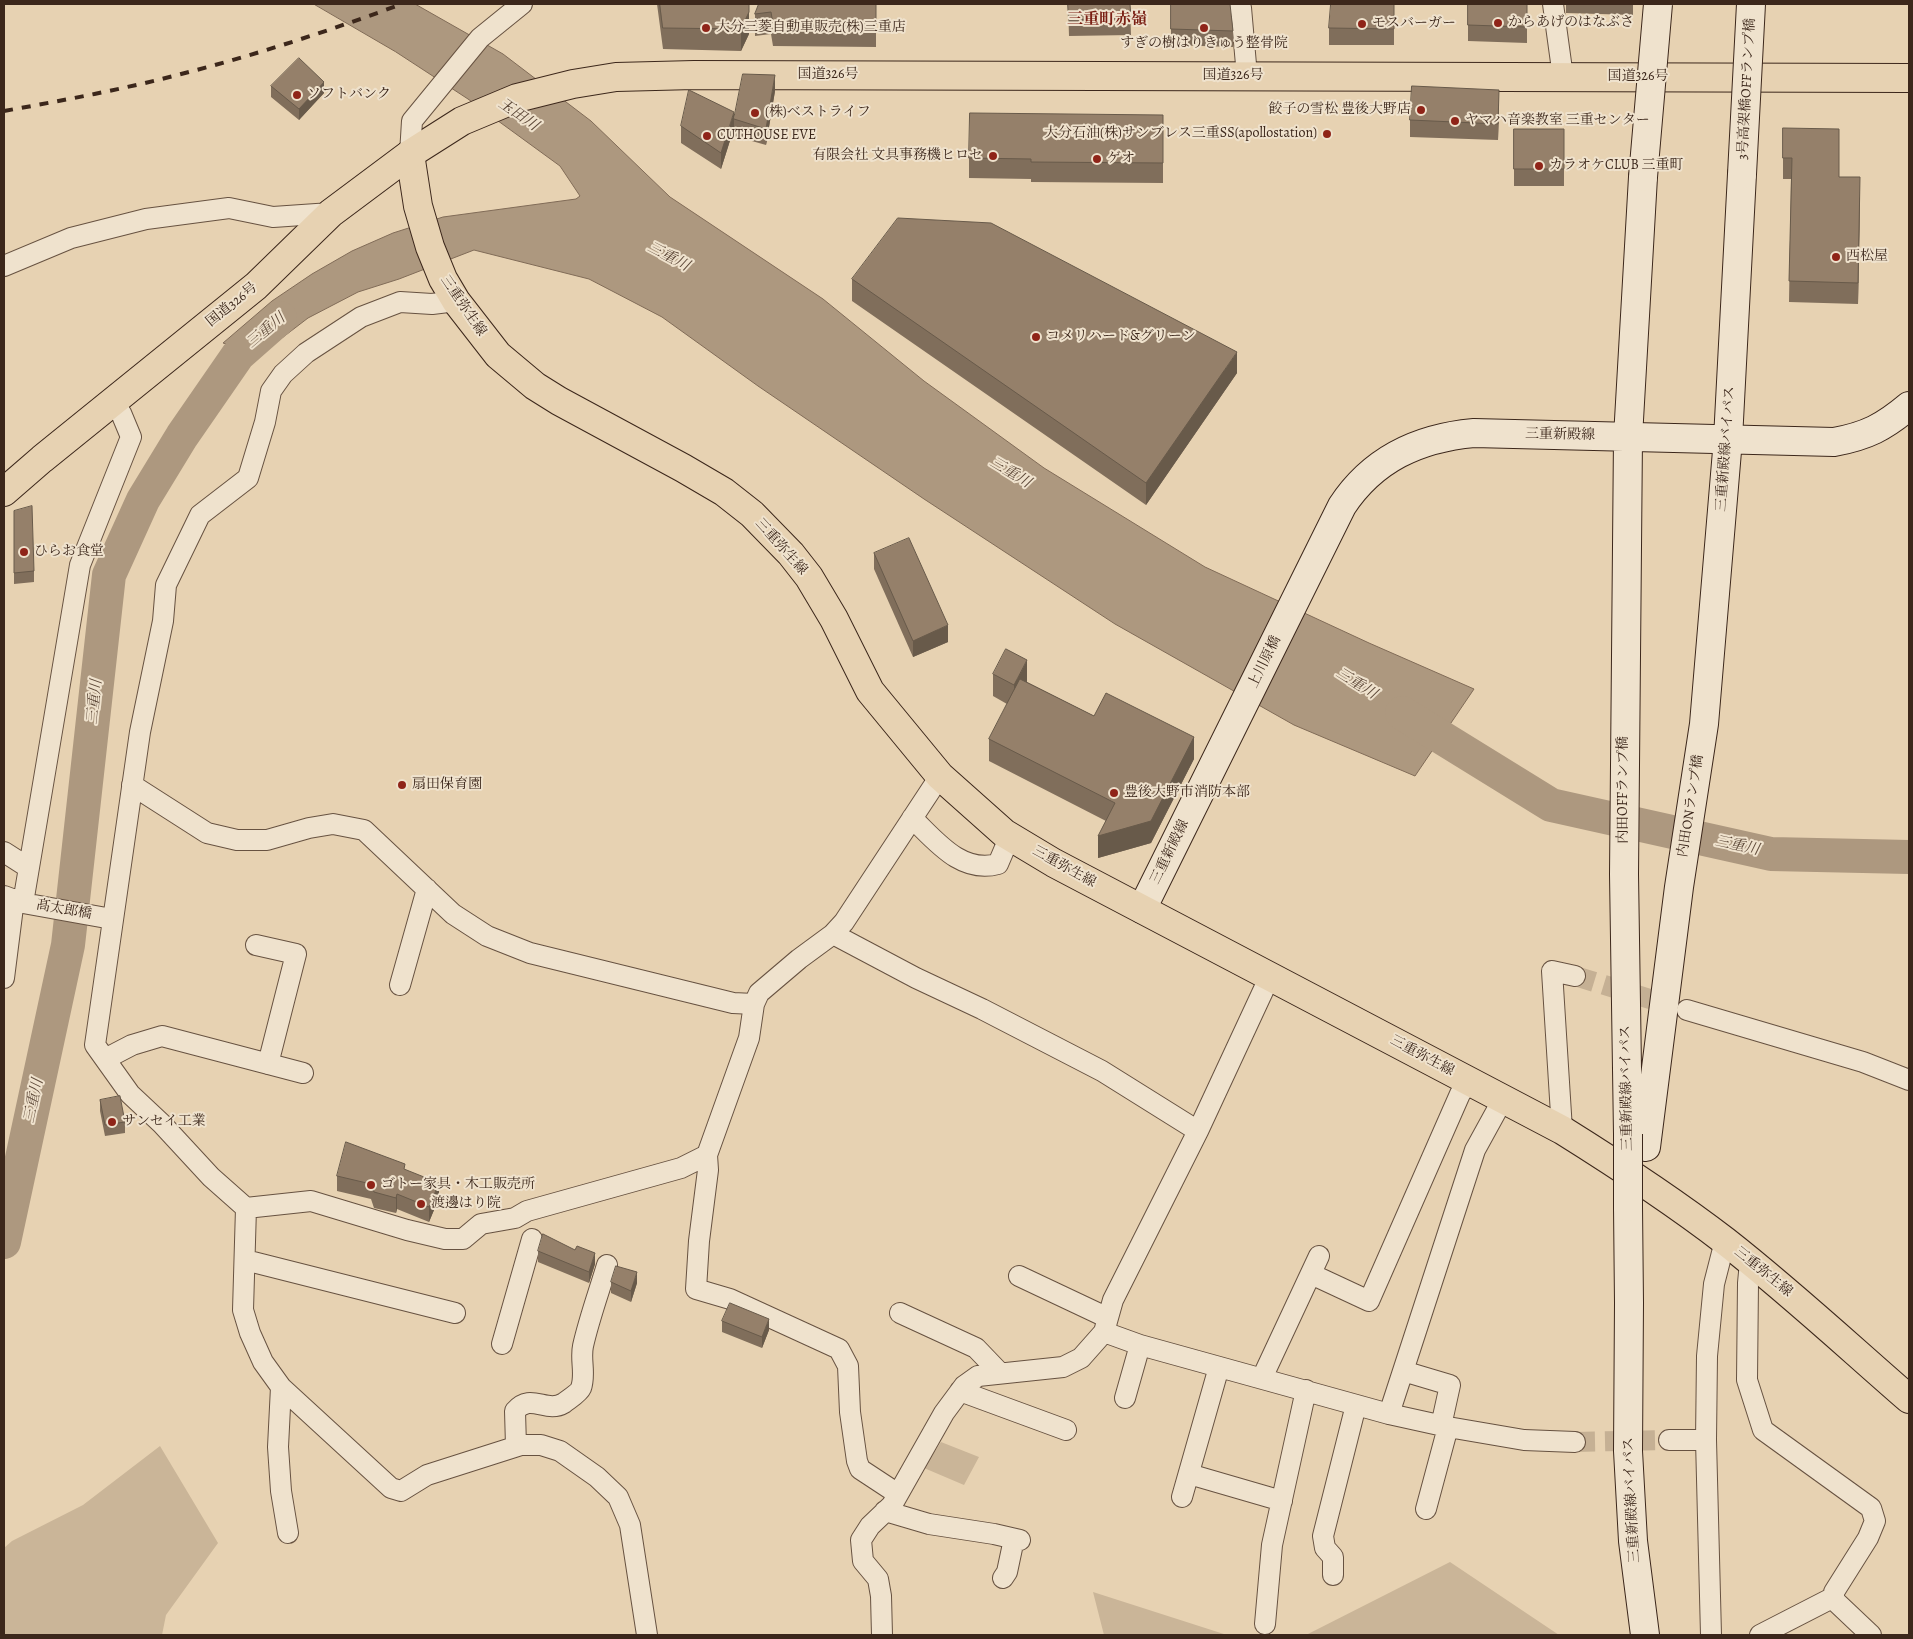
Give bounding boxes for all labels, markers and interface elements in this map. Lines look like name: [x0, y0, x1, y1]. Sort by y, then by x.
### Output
district label: 三重町赤嶺: [1067, 10, 1147, 30]
place label: からあげのはなぶさ: [1508, 15, 1634, 31]
place label: モスバーガー: [1372, 16, 1456, 32]
marker: からあげのはなぶさ: [1492, 17, 1504, 29]
marker: モスバーガー: [1356, 18, 1368, 30]
street label: 3号高架橋OFFランプ橋: [1735, 18, 1759, 160]
place label: 大分三菱自動車販売(株)三重店: [716, 20, 906, 36]
marker: 大分三菱自動車販売(株)三重店: [700, 22, 712, 34]
marker: すぎの樹はりきゅう整骨院: [1198, 22, 1210, 34]
place label: すぎの樹はりきゅう整骨院: [1120, 36, 1288, 52]
street label: 国道326号: [798, 67, 858, 83]
street label: 国道326号: [1203, 68, 1263, 84]
street label: 国道326号: [1608, 69, 1668, 85]
place label: ソフトバンク: [307, 87, 391, 103]
marker: ソフトバンク: [291, 89, 303, 101]
water label: 玉田川: [494, 95, 542, 135]
place label: 餃子の雪松 豊後大野店: [1268, 102, 1411, 118]
marker: 餃子の雪松 豊後大野店: [1415, 104, 1427, 116]
place label: (株)ベストライフ: [765, 105, 871, 121]
marker: (株)ベストライフ: [749, 107, 761, 119]
place label: ヤマハ音楽教室 三重センター: [1465, 113, 1650, 129]
marker: ヤマハ音楽教室 三重センター: [1449, 115, 1461, 127]
place label: 大分石油(株)サンブレス三重SS(apollostation): [1044, 126, 1317, 142]
place label: CUTHOUSE EVE: [717, 128, 816, 144]
marker: 大分石油(株)サンブレス三重SS(apollostation): [1321, 128, 1333, 140]
marker: CUTHOUSE EVE: [701, 130, 713, 142]
place label: 有限会社 文具事務機ヒロセ: [812, 148, 983, 164]
marker: 有限会社 文具事務機ヒロセ: [987, 150, 999, 162]
place label: ゲオ: [1107, 151, 1135, 167]
marker: ゲオ: [1091, 153, 1103, 165]
place label: カラオケCLUB 三重町: [1549, 158, 1684, 174]
marker: カラオケCLUB 三重町: [1533, 160, 1545, 172]
water label: 三重川: [644, 238, 692, 276]
place label: 西松屋: [1846, 249, 1888, 265]
marker: 西松屋: [1830, 251, 1842, 263]
street label: 三重弥生線: [436, 272, 490, 340]
street label: 国道326号: [203, 279, 261, 331]
water label: 三重川: [243, 310, 289, 352]
place label: コメリハード&グリーン: [1046, 329, 1196, 345]
marker: コメリハード&グリーン: [1030, 331, 1042, 343]
street label: 三重新殿線バイパス: [1713, 386, 1739, 512]
street label: 三重新殿線: [1525, 426, 1595, 444]
water label: 三重川: [986, 454, 1034, 492]
street label: 三重弥生線: [751, 515, 811, 579]
place label: ひらお食堂: [34, 544, 104, 560]
marker: ひらお食堂: [18, 546, 30, 558]
street label: 上川原橋: [1245, 633, 1285, 691]
water label: 三重川: [1332, 664, 1380, 704]
water label: 三重川: [84, 679, 106, 725]
street label: 内田OFFランプ橋: [1616, 736, 1632, 844]
street label: 内田ONランプ橋: [1675, 753, 1707, 859]
place label: 扇田保育園: [412, 777, 482, 793]
marker: 扇田保育園: [396, 779, 408, 791]
place label: 豊後大野市消防本部: [1124, 785, 1250, 801]
marker: 豊後大野市消防本部: [1108, 787, 1120, 799]
street label: 三重新殿線: [1147, 817, 1193, 887]
water label: 三重川: [1713, 833, 1761, 859]
street label: 三重弥生線: [1029, 843, 1099, 891]
street label: 髙太郎橋: [35, 897, 93, 923]
street label: 三重新殿線バイパス: [1618, 1025, 1636, 1151]
street label: 三重弥生線: [1387, 1032, 1457, 1080]
water label: 三重川: [21, 1077, 47, 1125]
place label: サンセイ工業: [122, 1114, 206, 1130]
marker: サンセイ工業: [106, 1116, 118, 1128]
place label: ゴトー家具・木工販売所: [381, 1177, 535, 1193]
marker: ゴトー家具・木工販売所: [365, 1179, 377, 1191]
place label: 渡邊はり院: [431, 1196, 501, 1212]
marker: 渡邊はり院: [415, 1198, 427, 1210]
street label: 三重弥生線: [1731, 1243, 1795, 1301]
street label: 三重新殿線バイパス: [1620, 1437, 1644, 1563]

